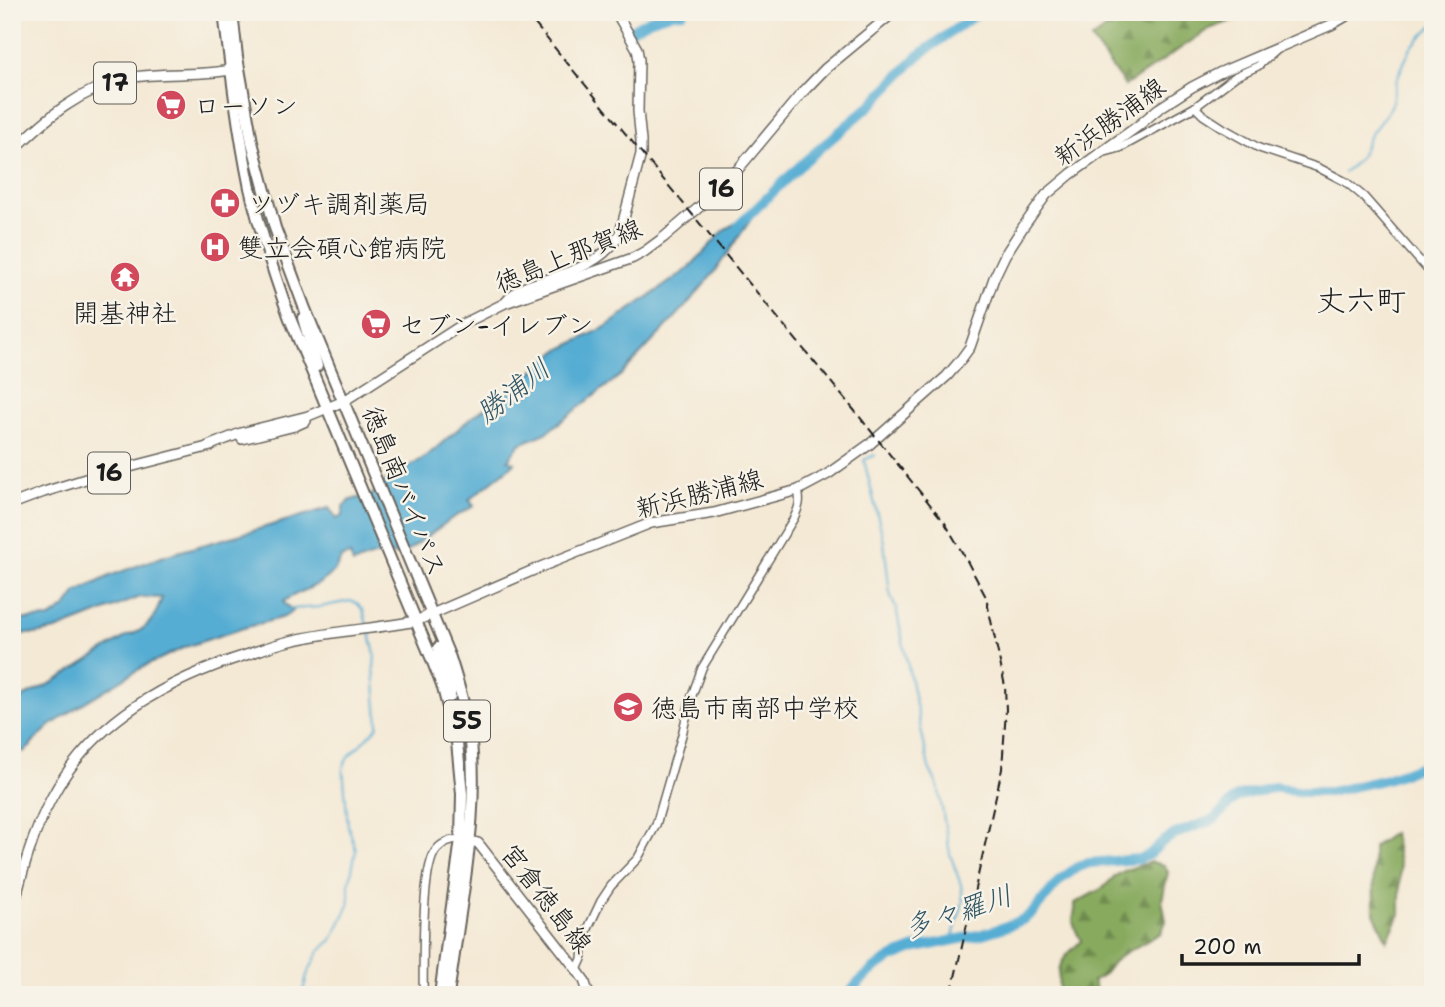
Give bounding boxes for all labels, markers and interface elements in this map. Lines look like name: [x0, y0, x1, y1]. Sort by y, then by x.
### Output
road number: 17: [94, 62, 136, 104]
street label: 新浜勝浦線: [1046, 69, 1172, 173]
supermarket icon: ローソン: [154, 88, 188, 122]
place label: ローソン: [194, 88, 298, 123]
road number: 16: [700, 168, 742, 210]
pharmacy icon: ツヅキ調剤薬局: [208, 186, 242, 220]
place label: ツヅキ調剤薬局: [248, 186, 430, 221]
street label: 徳島上那賀線: [489, 210, 647, 300]
hospital icon: 雙立会碩心館病院: [198, 230, 232, 264]
place label: 雙立会碩心館病院: [238, 230, 446, 265]
temple icon: 開基神社: [108, 260, 142, 294]
district label: 丈六町: [1316, 280, 1406, 321]
place label: 開基神社: [73, 295, 177, 330]
supermarket icon: セブン-イレブン: [359, 307, 393, 341]
place label: セブン-イレブン: [399, 307, 594, 342]
water label: 勝浦川: [468, 349, 558, 431]
street label: 徳島南バイパス: [355, 400, 455, 582]
road number: 16: [88, 452, 130, 494]
street label: 新浜勝浦線: [632, 460, 766, 526]
school or university icon: 徳島市南部中学校: [611, 690, 645, 724]
place label: 徳島市南部中学校: [651, 690, 859, 725]
road number: 55: [444, 700, 490, 742]
street label: 宮倉徳島線: [493, 836, 601, 960]
water label: 多々羅川: [899, 876, 1017, 946]
scale bar: [1182, 923, 1359, 967]
text: 200 m: [1193, 933, 1262, 961]

